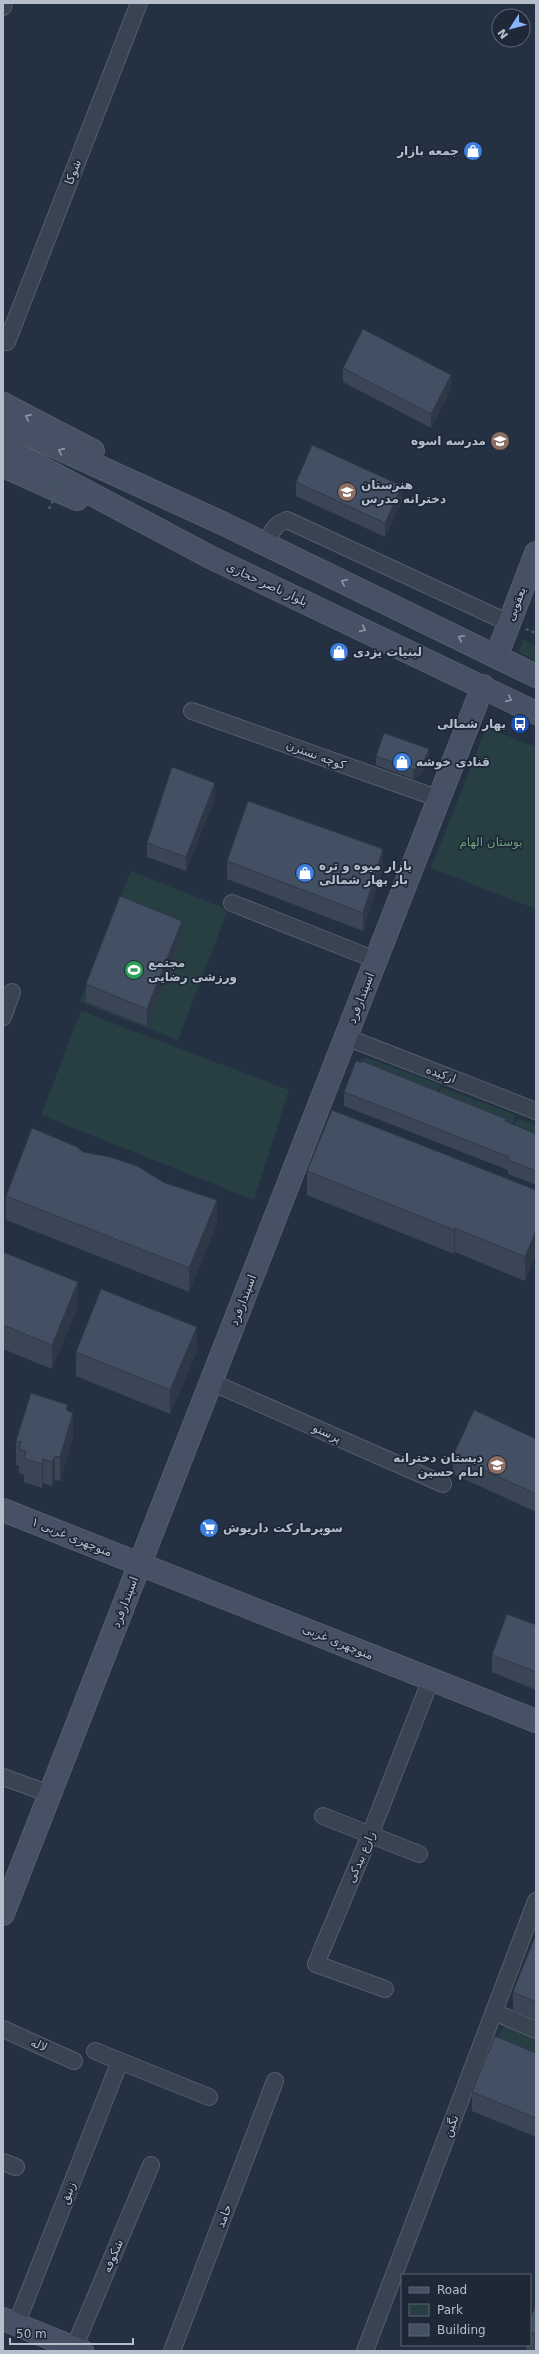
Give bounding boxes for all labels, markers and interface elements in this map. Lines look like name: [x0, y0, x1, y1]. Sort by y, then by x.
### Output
north arrow: [491, 8, 531, 48]
text: N: [495, 26, 511, 41]
shop icon: جمعه‌ بازار: [462, 140, 484, 162]
place label: جمعه‌ بازار: [396, 144, 459, 158]
street label: شوکا: [62, 158, 85, 187]
one-way arrow: [25, 414, 32, 422]
school or university icon: مدرسه اسوه: [489, 430, 511, 452]
place label: مدرسه اسوه: [411, 434, 486, 449]
one-way arrow: [58, 448, 66, 456]
place label: هنرستان دخترانه مدرس: [361, 478, 446, 506]
school or university icon: هنرستان دخترانه مدرس: [336, 481, 358, 503]
street label: بلوار ناصر حجازی: [224, 559, 310, 610]
one-way arrow: [341, 579, 349, 587]
street label: یعقوبی: [503, 585, 530, 623]
one-way arrow: [358, 624, 366, 632]
one-way arrow: [458, 635, 466, 643]
shop icon: لبنیات یزدی: [328, 641, 350, 663]
place label: لبنیات یزدی: [353, 645, 422, 659]
one-way arrow: [505, 695, 513, 702]
bus stop icon: بهار شمالی: [509, 713, 531, 735]
place label: بهار شمالی: [437, 717, 506, 731]
street label: کوچه نسترن: [284, 738, 348, 773]
shop icon: قنادی خوشه: [391, 751, 413, 773]
place label: قنادی خوشه: [416, 755, 490, 770]
park label: بوستان الهام: [459, 835, 523, 850]
place label: بازار میوه و تره بار بهار شمالی: [319, 859, 412, 887]
shop icon: بازار میوه و تره بار بهار شمالی: [294, 862, 316, 884]
place label: مجتمع ورزشی رضایی: [148, 956, 237, 985]
sports icon: مجتمع ورزشی رضایی: [123, 959, 145, 981]
street label: اسپندارفرد: [345, 970, 378, 1026]
street label: ارکیده: [424, 1062, 458, 1087]
street label: اسپندارفرد: [227, 1272, 260, 1328]
street label: پرستو: [309, 1420, 343, 1446]
place label: دبستان دخترانه امام حسین: [393, 1451, 483, 1480]
school or university icon: دبستان دخترانه امام حسین: [486, 1454, 508, 1476]
street label: منوچهری غربی ۱: [29, 1514, 114, 1560]
supermarket icon: سوپرمارکت داریوش: [198, 1517, 220, 1539]
place label: سوپرمارکت داریوش: [223, 1521, 343, 1536]
street label: اسپندارفرد: [109, 1574, 142, 1630]
street label: منوچهری غربی: [300, 1621, 376, 1664]
street label: زارع بیدکی: [344, 1829, 379, 1885]
street label: لاله: [28, 2035, 50, 2055]
street label: نگین: [440, 2113, 463, 2139]
street label: زنبق: [57, 2180, 80, 2206]
street label: حامد: [213, 2202, 235, 2230]
street label: شکوفه: [100, 2237, 127, 2275]
legend: [401, 2274, 531, 2346]
text: Road: [437, 2283, 467, 2297]
text: Park: [437, 2303, 463, 2317]
scale bar: [10, 2320, 133, 2346]
text: Building: [437, 2323, 486, 2337]
text: 50 m: [16, 2327, 47, 2341]

